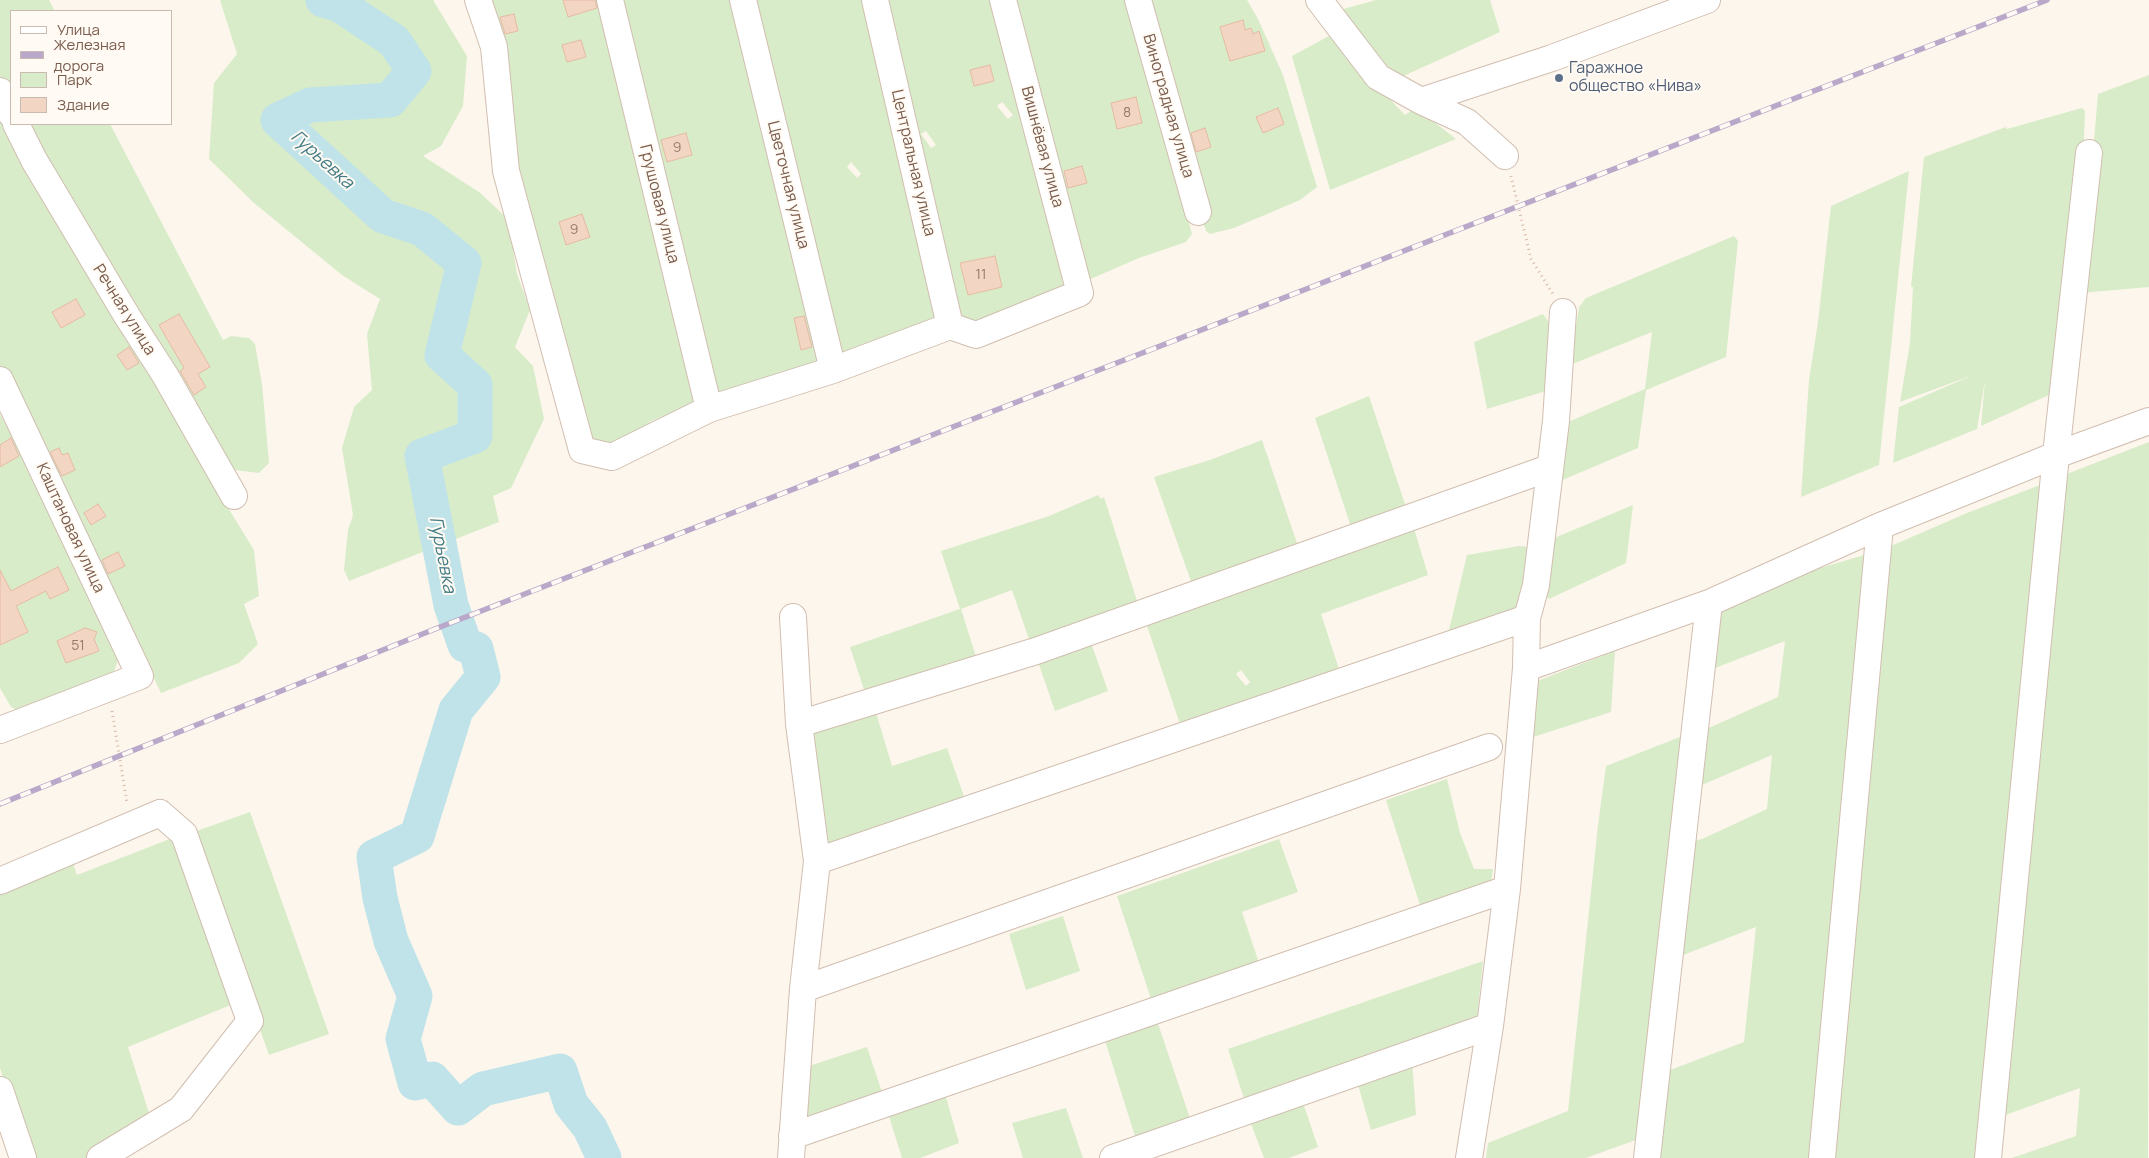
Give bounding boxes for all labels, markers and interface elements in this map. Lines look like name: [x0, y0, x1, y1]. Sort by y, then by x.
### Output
legend: [10, 10, 172, 125]
text: Улица: [57, 19, 100, 40]
street label: Виноградная улица: [1138, 32, 1198, 180]
text: Железная дорога: [54, 34, 125, 76]
place label: Гаражное общество «Нива»: [1569, 59, 1702, 97]
text: Парк: [57, 69, 92, 90]
marker: Гаражное общество «Нива»: [1553, 72, 1565, 84]
street label: Вишнёвая улица: [1017, 84, 1067, 210]
street label: Центральная улица: [887, 88, 939, 238]
text: Здание: [57, 94, 109, 115]
house number: 8: [1123, 105, 1131, 121]
street label: Цветочная улица: [763, 119, 813, 251]
water label: Гурьевка: [286, 126, 358, 194]
house number: 9: [673, 140, 681, 156]
street label: Грушовая улица: [635, 143, 683, 265]
house number: 9: [570, 222, 578, 238]
street label: Речная улица: [88, 261, 160, 359]
house number: 11: [976, 267, 986, 283]
street label: Каштановая улица: [32, 460, 108, 596]
water label: Гурьевка: [424, 515, 460, 595]
house number: 51: [71, 638, 85, 654]

